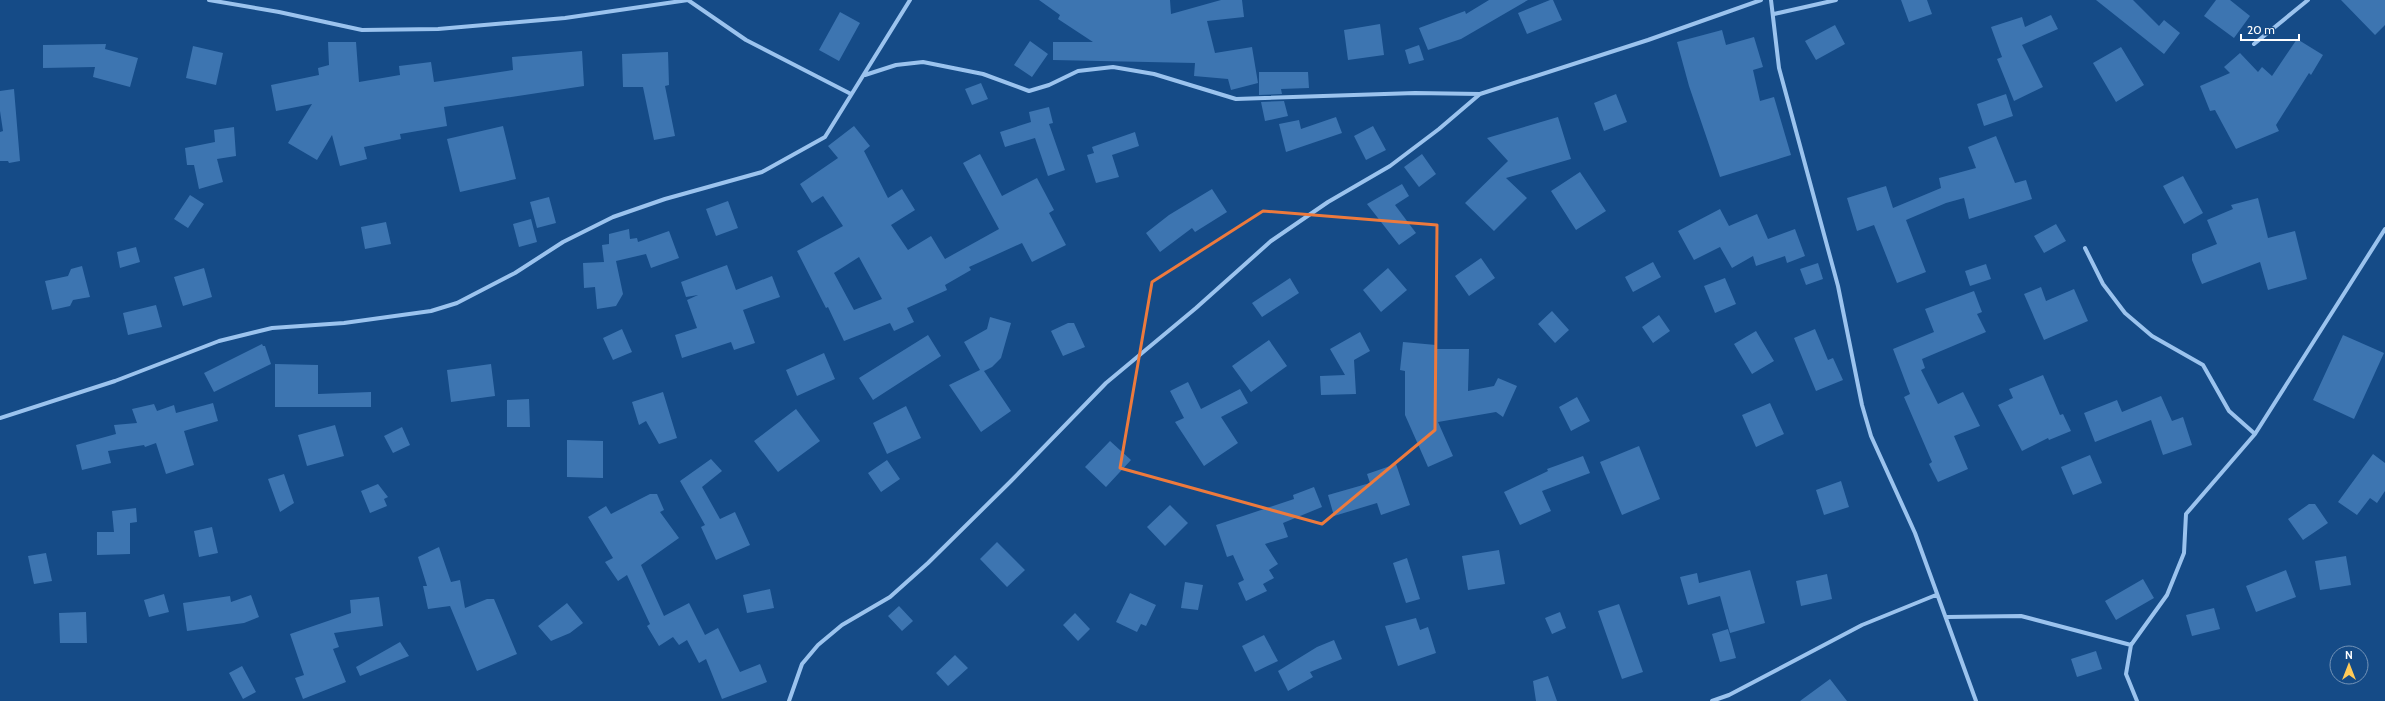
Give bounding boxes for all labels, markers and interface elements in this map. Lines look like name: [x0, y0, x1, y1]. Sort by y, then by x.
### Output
scale bar: [2241, 16, 2299, 42]
text: 20 m: [2247, 22, 2275, 37]
north arrow: [2329, 645, 2369, 685]
text: N: [2345, 648, 2353, 662]

